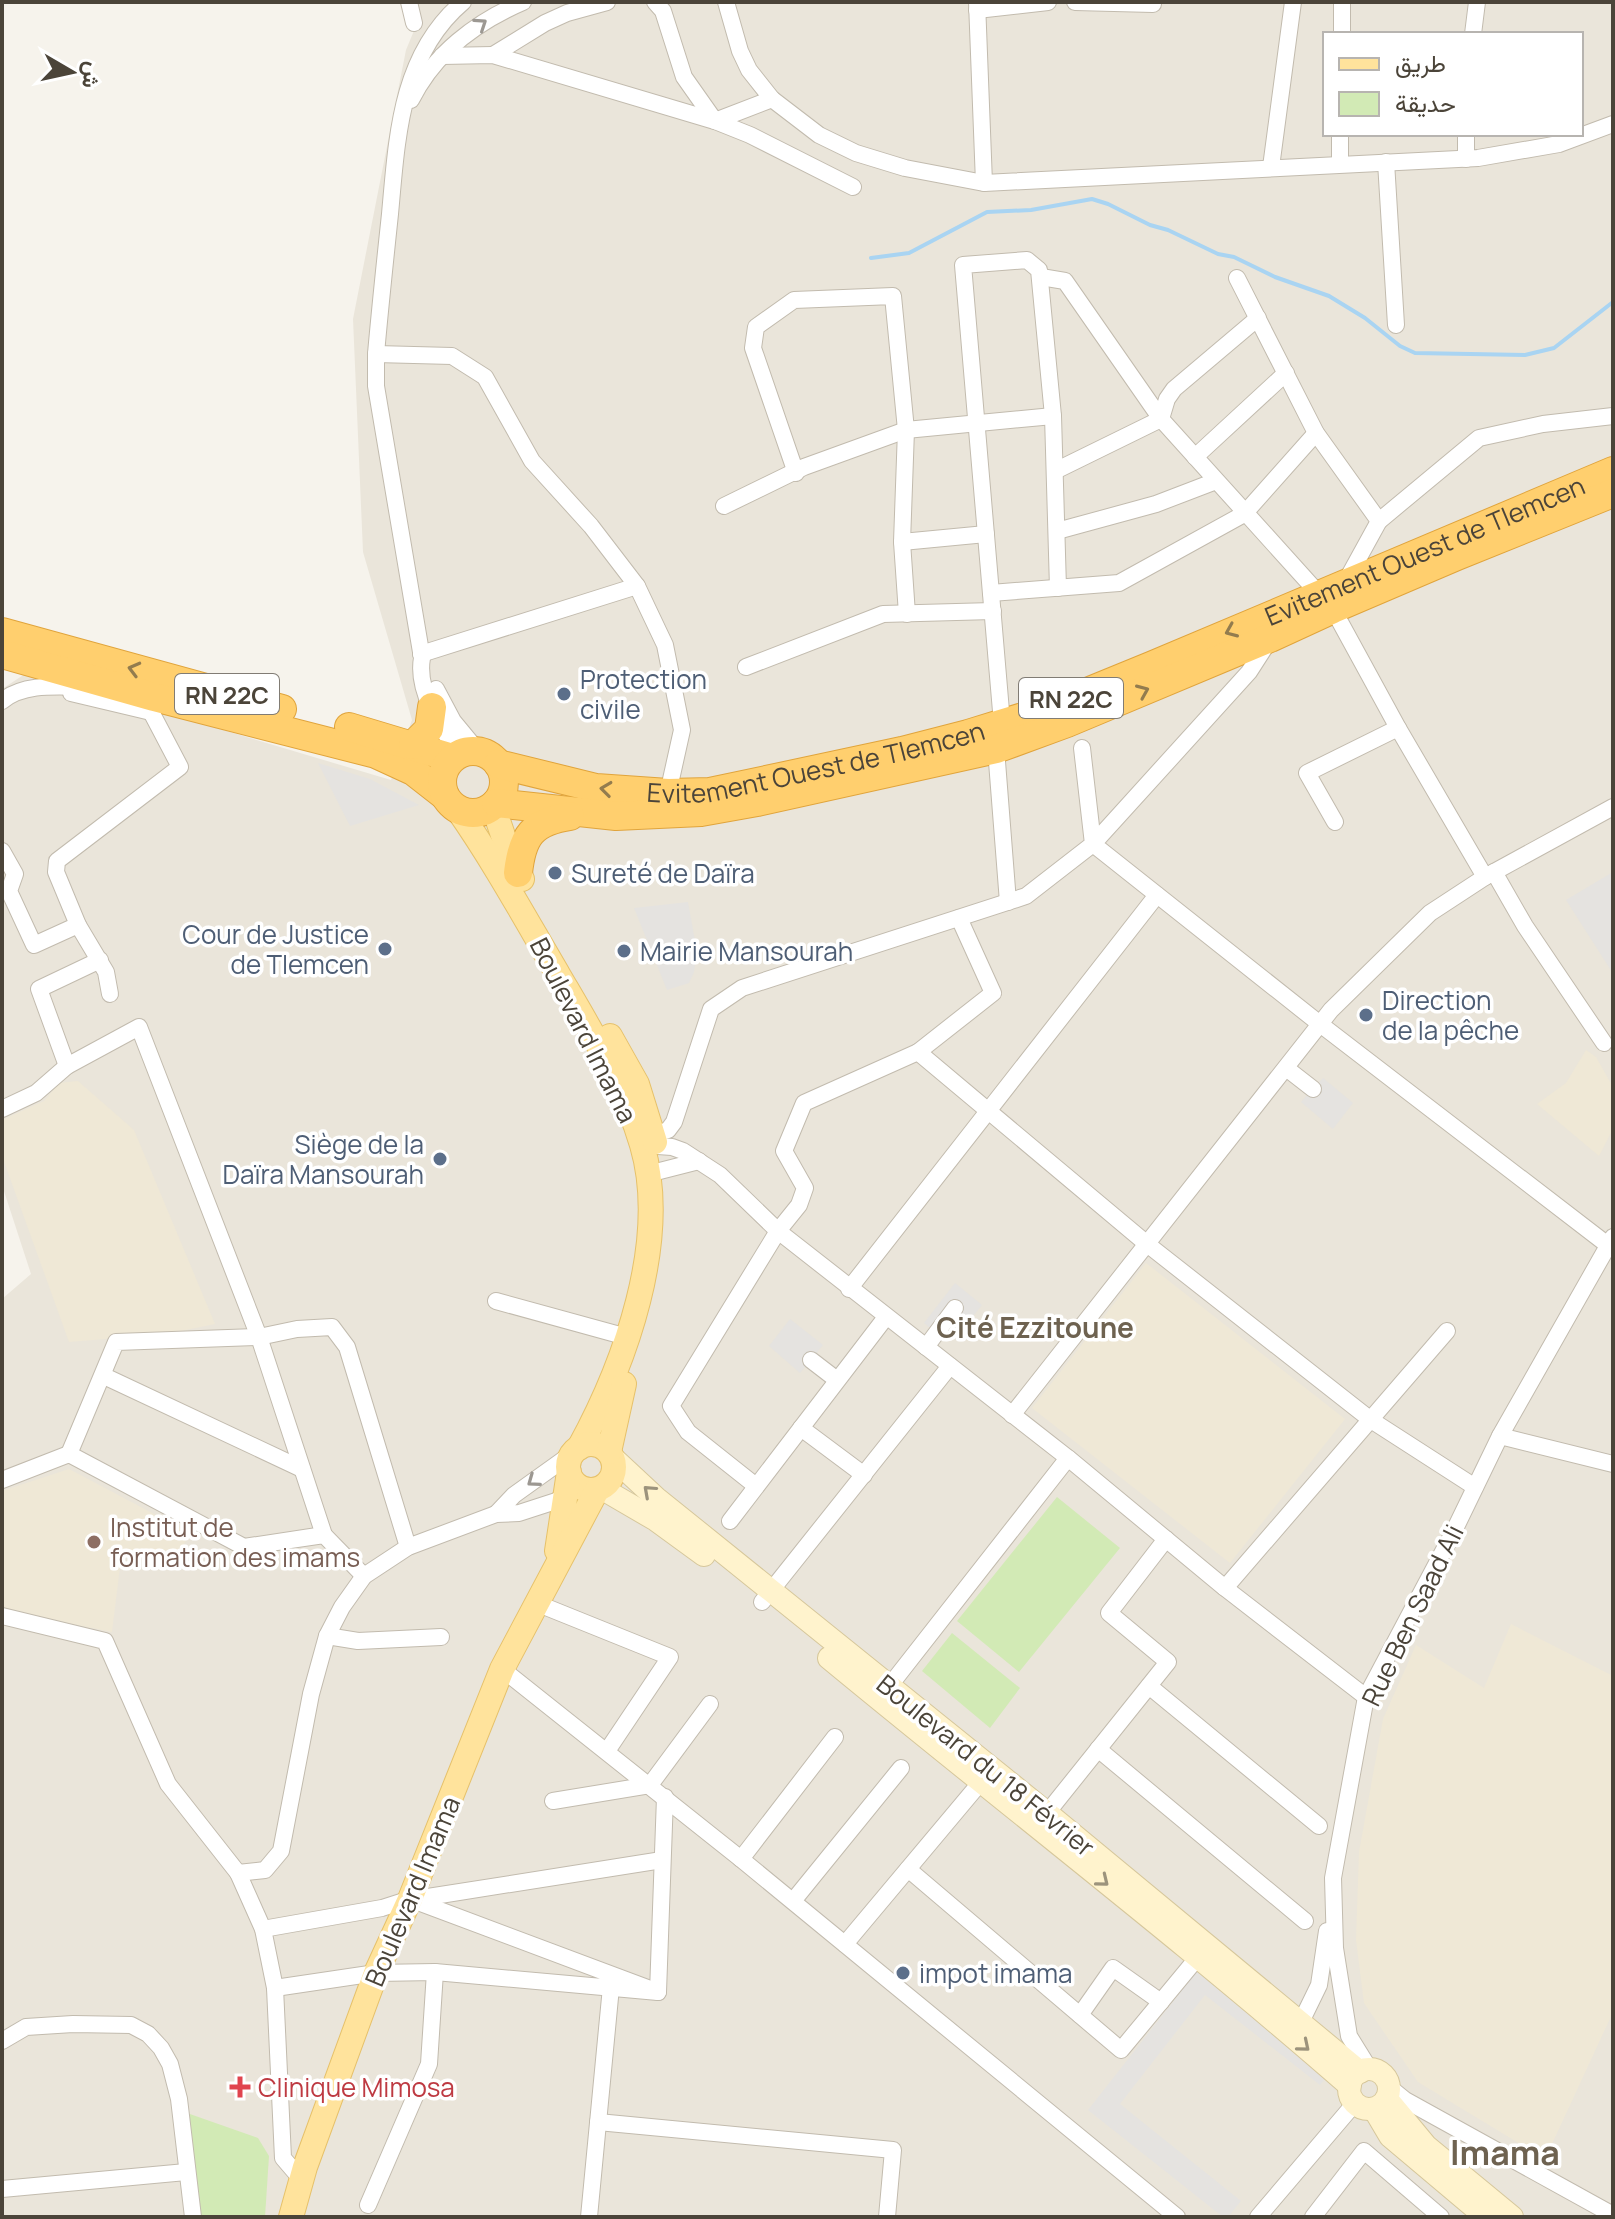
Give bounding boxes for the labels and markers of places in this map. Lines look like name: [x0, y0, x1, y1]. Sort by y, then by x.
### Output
place label: Protection civile: [580, 661, 707, 727]
marker: Protection civile: [555, 685, 573, 703]
place label: Sureté de Daïra: [571, 855, 755, 891]
marker: Sureté de Daïra: [546, 864, 564, 882]
place label: Cour de Justice de Tlemcen: [182, 916, 369, 982]
place label: Mairie Mansourah: [640, 933, 853, 969]
marker: Cour de Justice de Tlemcen: [376, 940, 394, 958]
marker: Mairie Mansourah: [615, 942, 633, 960]
place label: Direction de la pêche: [1382, 982, 1519, 1048]
marker: Direction de la pêche: [1357, 1006, 1375, 1024]
place label: Siège de la Daïra Mansourah: [223, 1126, 424, 1192]
marker: Siège de la Daïra Mansourah: [431, 1150, 449, 1168]
place label: Institut de formation des imams: [110, 1509, 360, 1575]
marker: Institut de formation des imams: [85, 1533, 103, 1551]
place label: impot imama: [919, 1955, 1073, 1991]
marker: impot imama: [894, 1964, 912, 1982]
place label: Clinique Mimosa: [258, 2069, 455, 2105]
marker: Clinique Mimosa: [229, 2076, 251, 2098]

